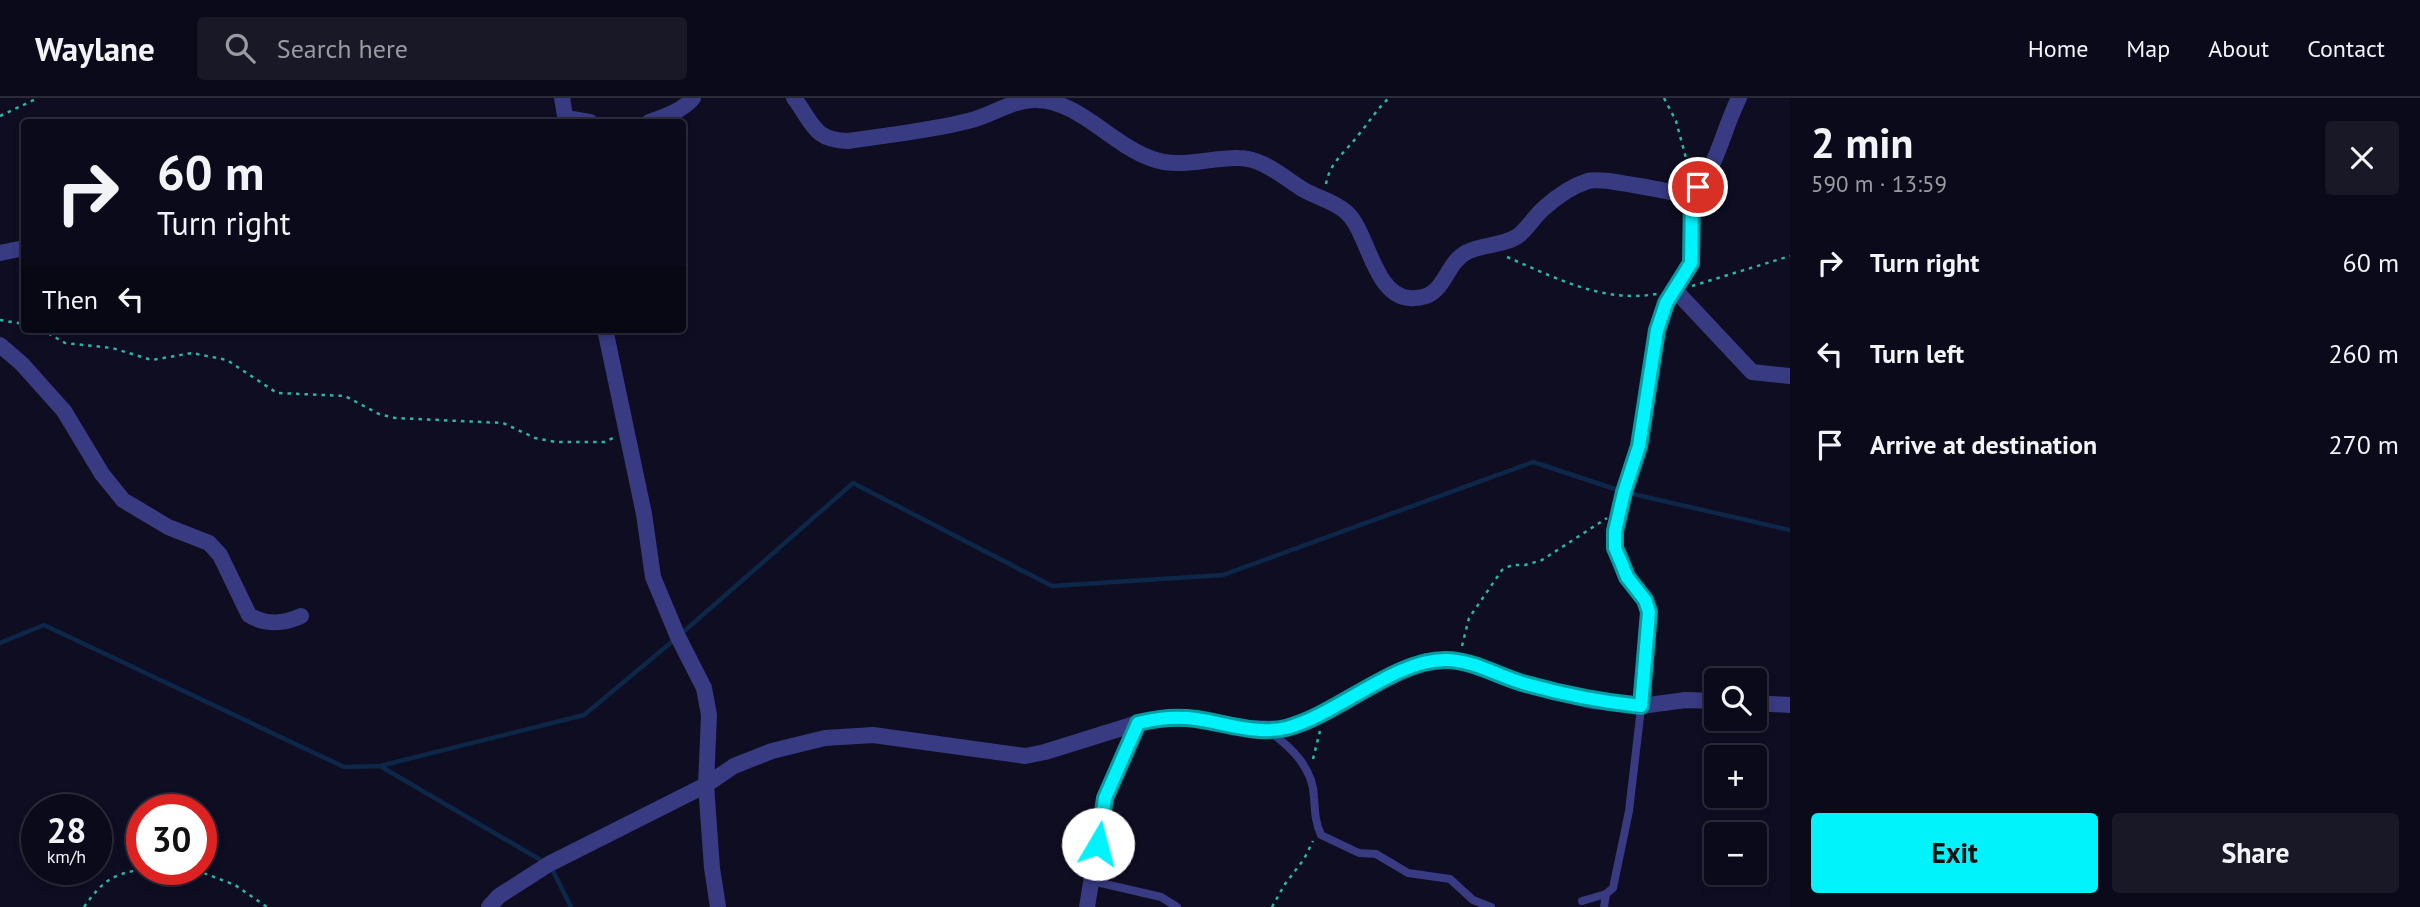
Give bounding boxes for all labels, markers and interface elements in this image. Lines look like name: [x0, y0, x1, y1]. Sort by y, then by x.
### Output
search box: [197, 17, 687, 80]
text: Waylane: [35, 27, 155, 70]
icon: search: [221, 29, 259, 67]
text: Search here: [277, 32, 408, 65]
text: Home: [2028, 33, 2088, 64]
text: Map: [2126, 33, 2170, 64]
text: About: [2208, 33, 2269, 64]
text: Contact: [2307, 33, 2385, 64]
text: 2 min: [1811, 115, 1913, 170]
button: close: [2325, 121, 2399, 195]
text: 60 m: [157, 140, 264, 204]
icon: right: [42, 147, 133, 238]
pin: [1668, 157, 1728, 217]
icon: arrive: [1679, 168, 1717, 206]
text: 590 m · 13:59: [1811, 169, 1947, 198]
text: Turn right: [157, 202, 291, 244]
icon: right: [1811, 244, 1849, 282]
text: Turn right: [1870, 246, 1979, 279]
text: 60 m: [2343, 246, 2399, 279]
icon: left: [112, 280, 150, 318]
text: Then: [42, 283, 98, 316]
icon: left: [1811, 335, 1849, 373]
text: Turn left: [1870, 337, 1964, 370]
text: 260 m: [2328, 337, 2399, 370]
icon: arrive: [1811, 426, 1849, 464]
text: Arrive at destination: [1870, 428, 2097, 461]
text: 270 m: [2328, 428, 2399, 461]
map controls: [1704, 668, 1767, 885]
button: search: [1704, 668, 1767, 731]
button: +: [1704, 745, 1767, 808]
speed limit sign: 30: [126, 794, 217, 885]
text: 28: [47, 807, 86, 853]
position arrow: [1061, 807, 1135, 881]
button: Exit: [1811, 813, 2098, 893]
button: Share: [2112, 813, 2399, 893]
button: −: [1704, 822, 1767, 885]
text: km/h: [47, 845, 86, 868]

